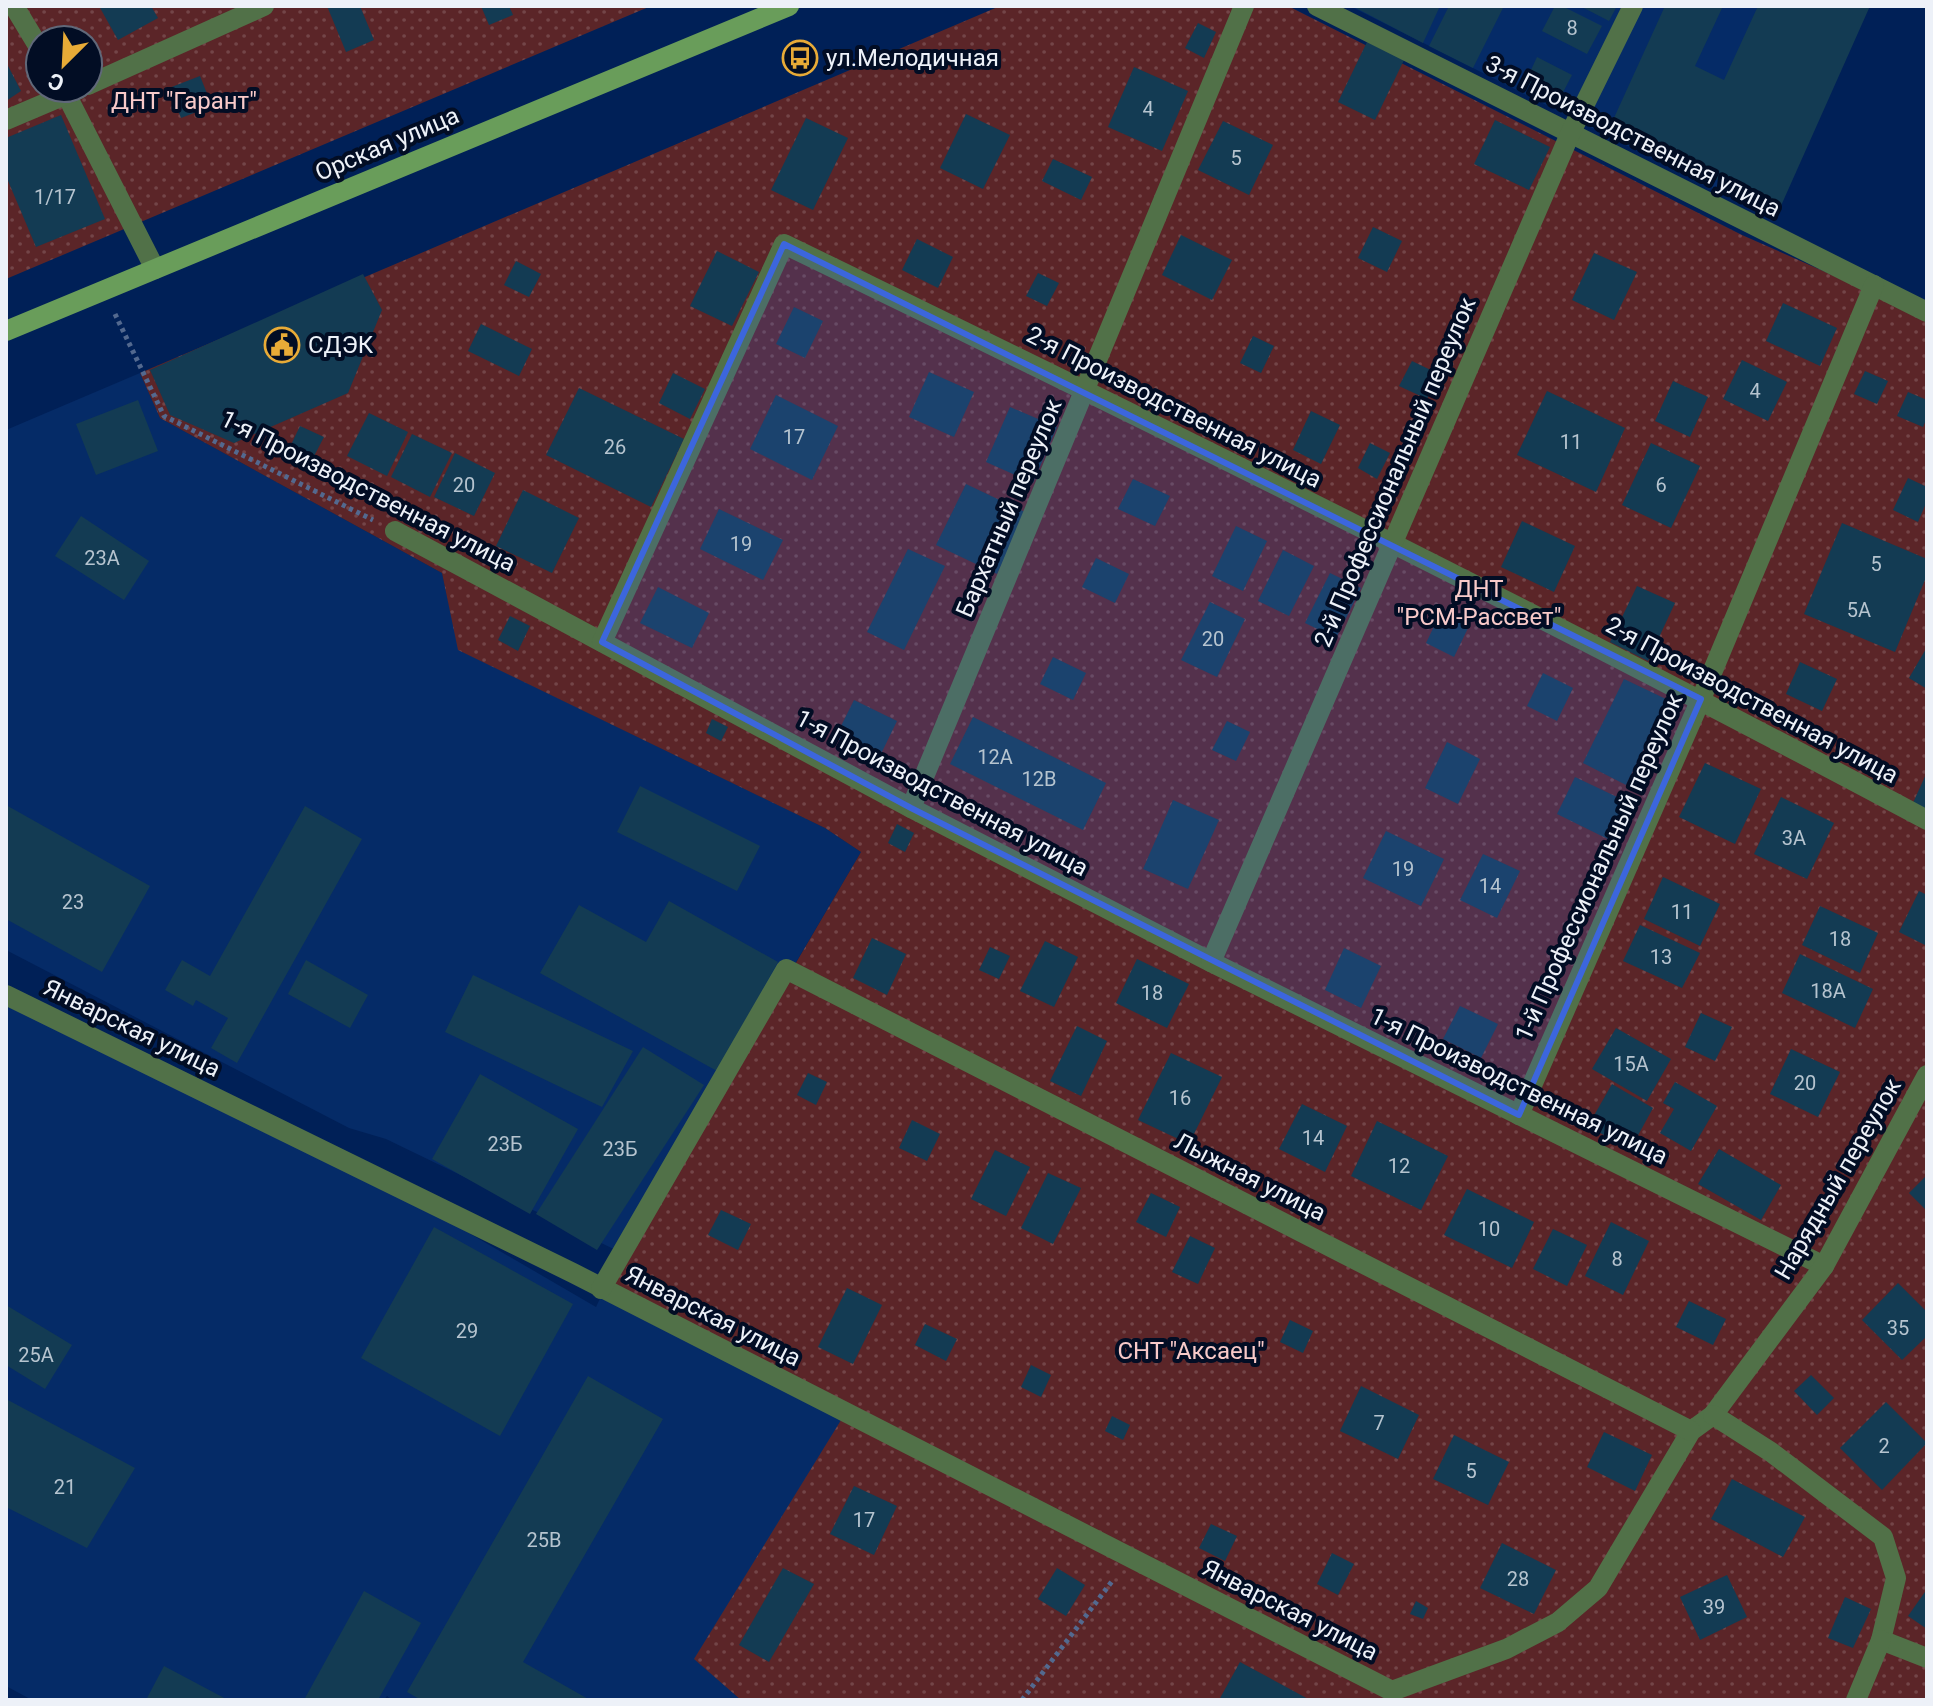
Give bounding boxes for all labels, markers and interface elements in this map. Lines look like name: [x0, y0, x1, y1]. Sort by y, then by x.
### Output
house number: 8: [1566, 16, 1578, 40]
north arrow: [24, 24, 104, 104]
bus stop icon: ул.Мелодичная: [781, 39, 819, 77]
place label: ул.Мелодичная: [826, 44, 999, 72]
street label: 3-я Производственная улица: [1481, 49, 1785, 223]
text: С: [44, 67, 68, 96]
park label: ДНТ "Гарант": [111, 87, 257, 115]
house number: 4: [1142, 97, 1154, 121]
street label: Орская улица: [311, 101, 463, 187]
house number: 5: [1230, 146, 1242, 170]
house number: 1/17: [34, 185, 76, 209]
street label: 2-й Профессиональный переулок: [1308, 293, 1482, 651]
street label: 2-я Производственная улица: [1022, 320, 1326, 494]
public building icon: СДЭК: [263, 326, 301, 364]
place label: СДЭК: [308, 331, 374, 359]
house number: 4: [1749, 379, 1761, 403]
street label: Бархатный переулок: [950, 395, 1068, 621]
street label: 1-я Производственная улица: [216, 404, 520, 578]
house number: 17: [783, 425, 805, 449]
house number: 11: [1560, 430, 1582, 454]
house number: 26: [604, 435, 626, 459]
house number: 20: [453, 473, 475, 497]
house number: 6: [1655, 473, 1667, 497]
house number: 19: [730, 532, 752, 556]
house number: 23А: [84, 546, 120, 570]
house number: 5: [1870, 552, 1882, 576]
park label: ДНТ "РСМ-Рассвет": [1397, 575, 1561, 631]
house number: 5А: [1847, 598, 1871, 622]
street label: 2-я Производственная улица: [1601, 611, 1903, 789]
house number: 20: [1202, 627, 1224, 651]
street label: 1-й Профессиональный переулок: [1510, 689, 1688, 1045]
street label: 1-я Производственная улица: [791, 704, 1093, 882]
house number: 12А: [977, 745, 1013, 769]
house number: 12В: [1022, 767, 1056, 791]
house number: 3А: [1782, 826, 1806, 850]
house number: 19: [1392, 857, 1414, 881]
house number: 14: [1479, 874, 1501, 898]
house number: 23: [62, 890, 84, 914]
house number: 11: [1671, 900, 1693, 924]
house number: 18: [1829, 927, 1851, 951]
house number: 13: [1650, 945, 1672, 969]
street label: Январская улица: [39, 973, 225, 1083]
house number: 18А: [1810, 979, 1846, 1003]
house number: 18: [1141, 981, 1163, 1005]
street label: 1-я Производственная улица: [1366, 1002, 1672, 1170]
house number: 15А: [1613, 1052, 1649, 1076]
house number: 20: [1794, 1071, 1816, 1095]
street label: Нарядный переулок: [1769, 1073, 1907, 1285]
house number: 16: [1169, 1086, 1191, 1110]
house number: 14: [1302, 1126, 1324, 1150]
street label: Лыжная улица: [1170, 1127, 1330, 1227]
house number: 23Б: [487, 1132, 523, 1156]
house number: 23Б: [602, 1137, 638, 1161]
house number: 12: [1388, 1154, 1410, 1178]
house number: 10: [1478, 1217, 1500, 1241]
house number: 8: [1611, 1247, 1623, 1271]
street label: Январская улица: [621, 1260, 805, 1372]
house number: 35: [1887, 1316, 1909, 1340]
house number: 29: [456, 1319, 478, 1343]
park label: СНТ "Аксаец": [1117, 1337, 1265, 1365]
house number: 25А: [18, 1343, 54, 1367]
house number: 7: [1373, 1411, 1385, 1435]
house number: 2: [1878, 1434, 1890, 1458]
house number: 5: [1465, 1459, 1477, 1483]
house number: 21: [54, 1475, 76, 1499]
house number: 17: [853, 1508, 875, 1532]
house number: 25В: [527, 1528, 561, 1552]
street label: Январская улица: [1198, 1554, 1382, 1666]
house number: 28: [1507, 1567, 1529, 1591]
house number: 39: [1703, 1595, 1725, 1619]

